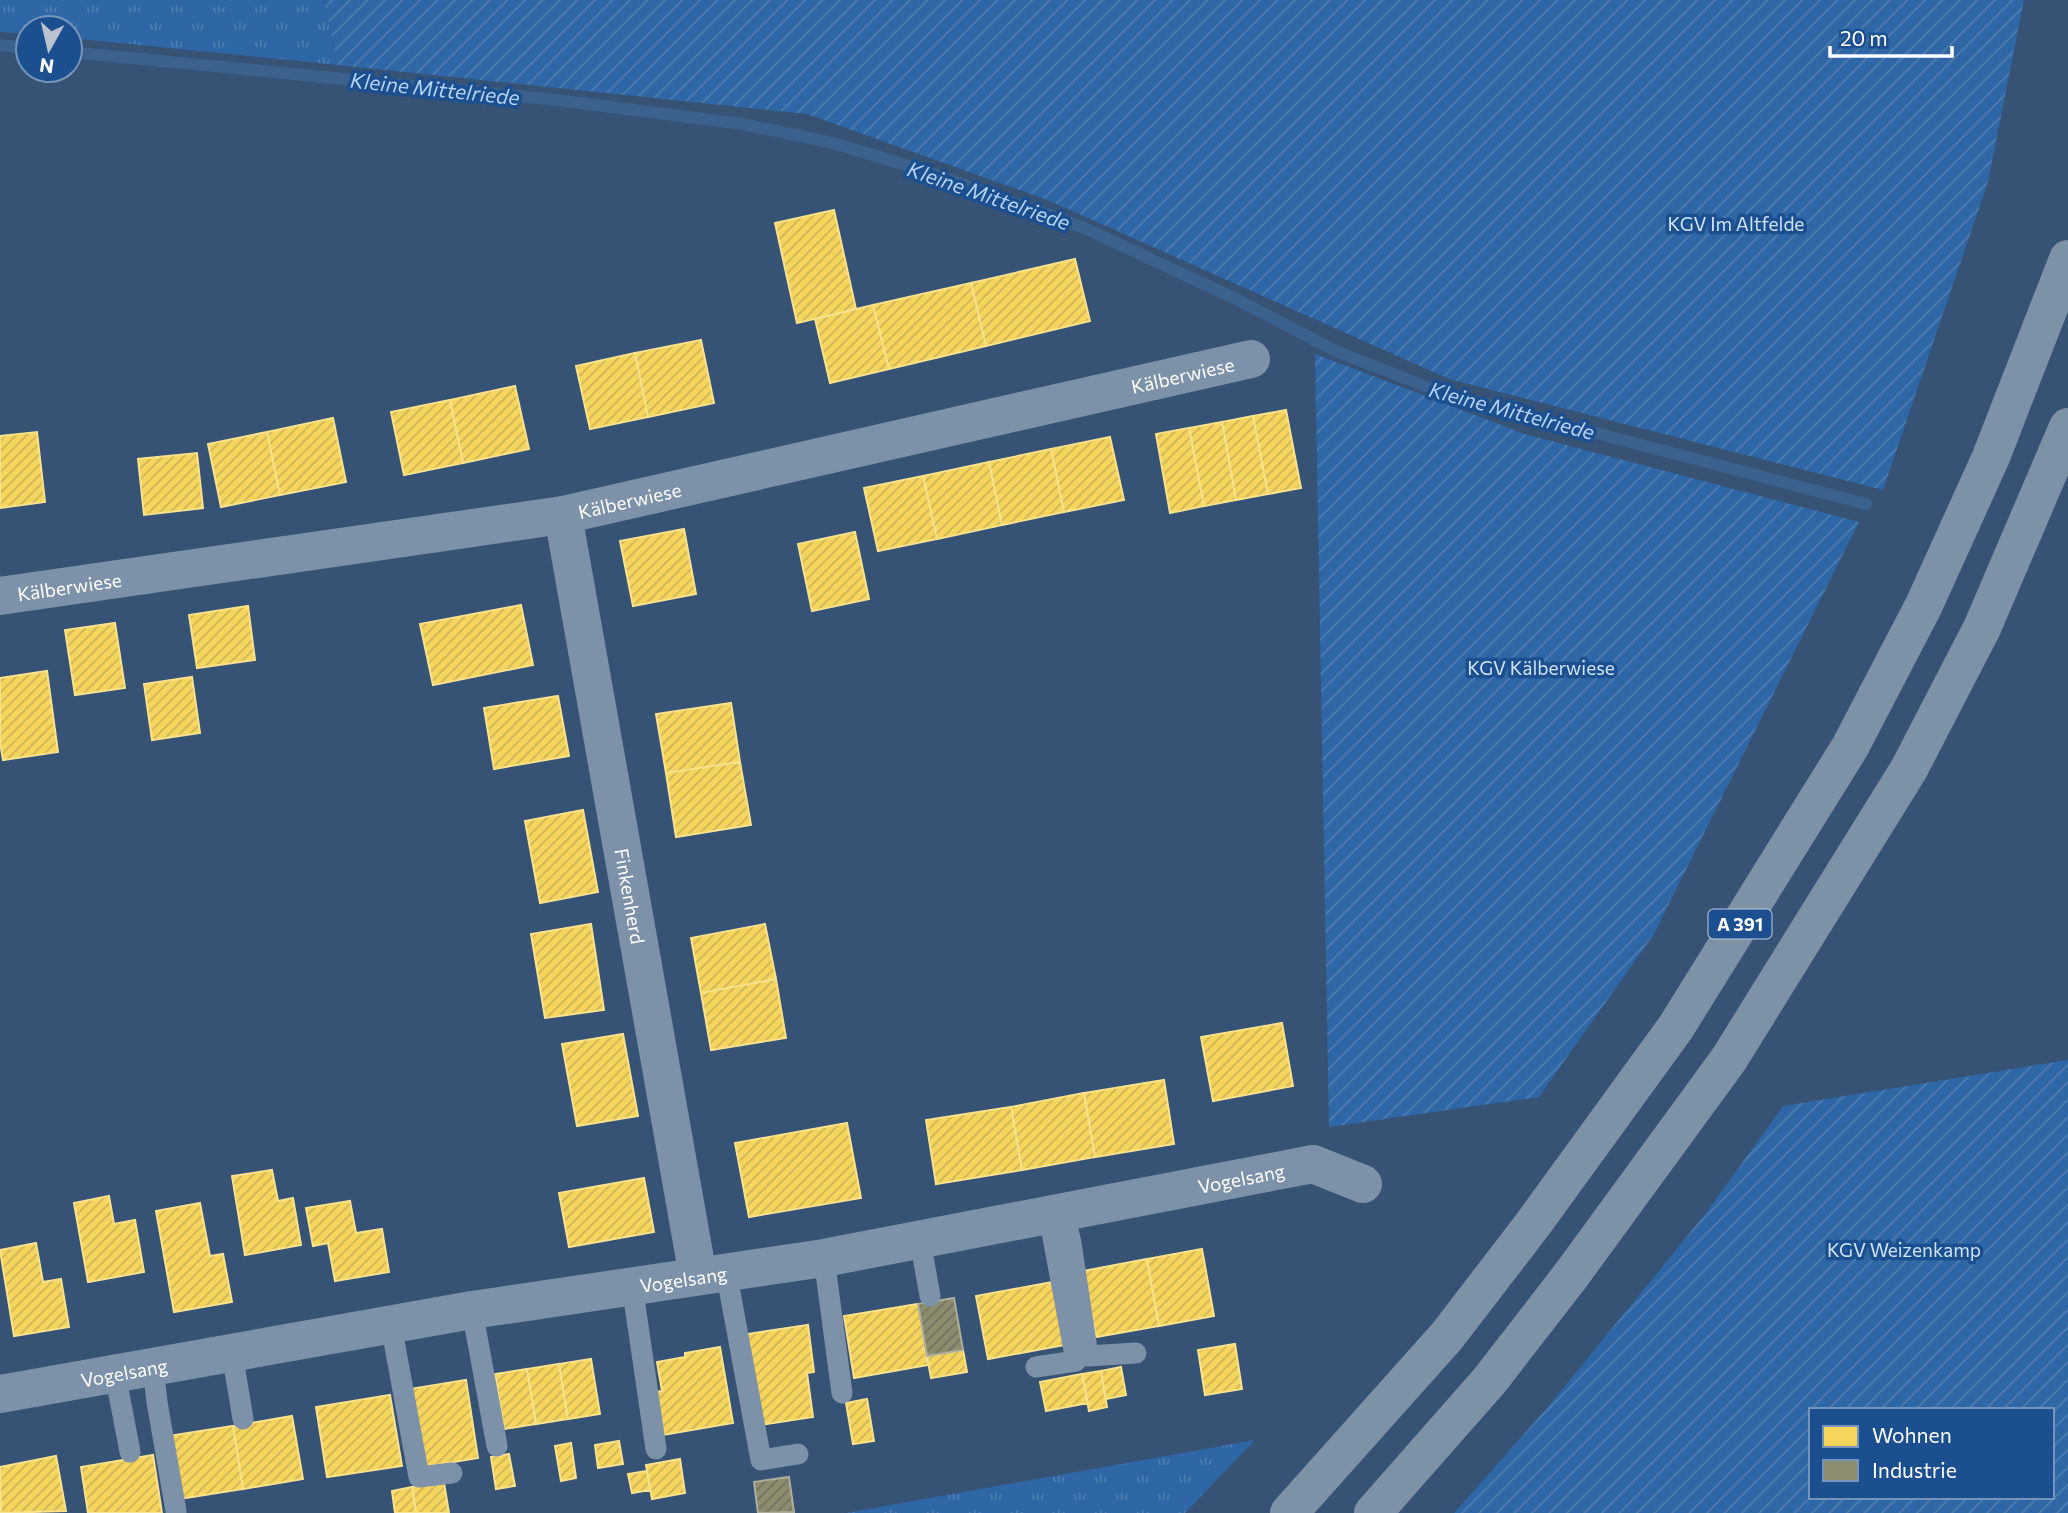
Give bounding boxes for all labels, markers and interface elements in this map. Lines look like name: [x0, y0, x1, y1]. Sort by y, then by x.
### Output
north arrow: [14, 14, 84, 84]
scale bar: [1830, 14, 1952, 58]
text: 20 m: [1840, 25, 1888, 50]
text: N: [38, 54, 55, 79]
water label: Kleine Mittelriede: [349, 67, 521, 109]
water label: Kleine Mittelriede: [905, 155, 1073, 235]
park label: KGV Im Altfelde: [1668, 212, 1804, 235]
street label: Kälberwiese: [1129, 352, 1236, 397]
water label: Kleine Mittelriede: [1427, 376, 1597, 444]
street label: Kälberwiese: [576, 477, 683, 523]
street label: Kälberwiese: [16, 567, 123, 605]
park label: KGV Kälberwiese: [1467, 656, 1615, 679]
street label: Finkenherd: [611, 846, 650, 946]
road number: A 391: [1708, 909, 1772, 939]
street label: Vogelsang: [1196, 1158, 1286, 1197]
park label: KGV Weizenkamp: [1827, 1238, 1981, 1261]
street label: Vogelsang: [638, 1261, 728, 1297]
street label: Vogelsang: [79, 1353, 169, 1391]
legend: [1809, 1408, 2054, 1499]
text: Wohnen: [1872, 1422, 1952, 1447]
text: Industrie: [1872, 1457, 1957, 1482]

